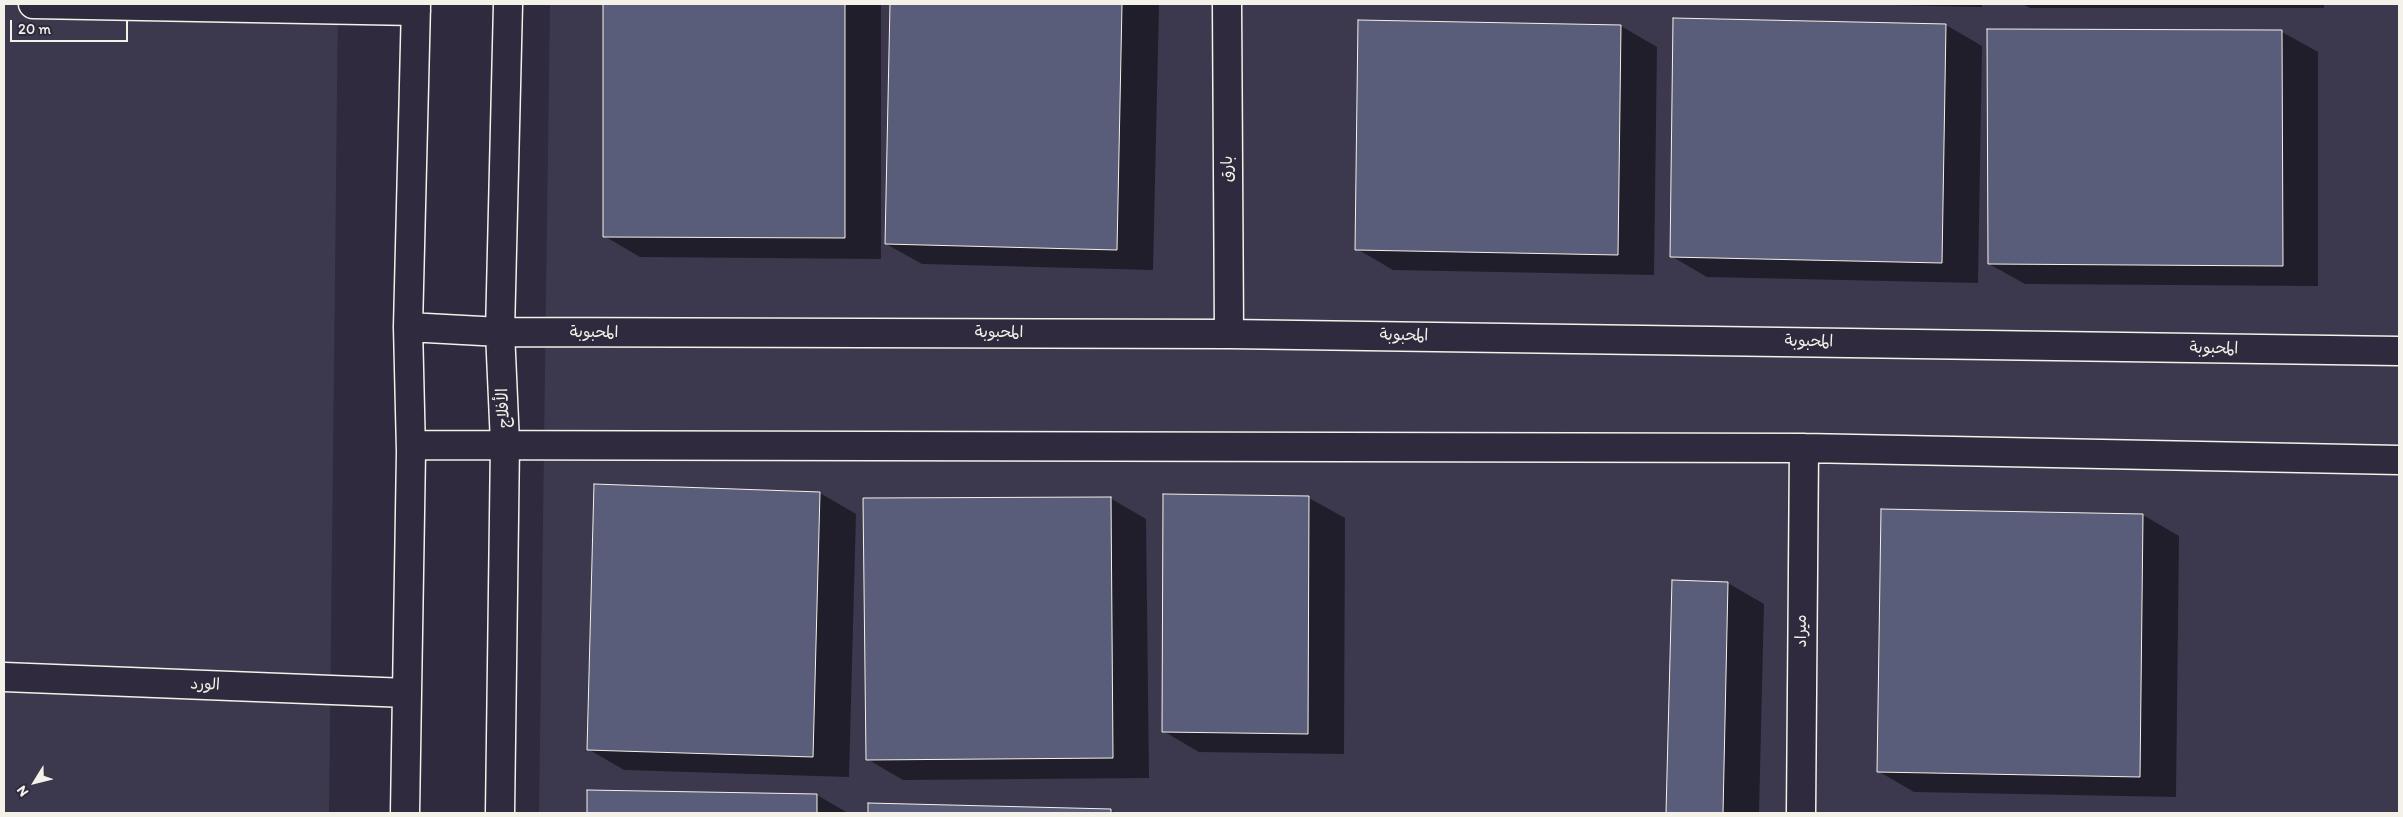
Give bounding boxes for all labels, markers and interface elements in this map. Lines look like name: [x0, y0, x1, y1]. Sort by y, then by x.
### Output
scale bar: [12, 10, 130, 42]
text: 20 m: [18, 20, 51, 38]
street label: بارق: [1218, 156, 1238, 182]
street label: المحبوبة: [570, 323, 618, 343]
street label: المحبوبة: [975, 323, 1023, 343]
street label: المحبوبة: [1379, 326, 1429, 346]
street label: المحبوبة: [1784, 332, 1834, 352]
street label: المحبوبة: [2189, 339, 2239, 359]
street label: الأفلاج: [493, 388, 515, 428]
street label: ميراد: [1792, 615, 1812, 647]
street label: الورد: [190, 675, 220, 695]
north arrow: [10, 757, 60, 807]
text: N: [13, 782, 32, 800]

